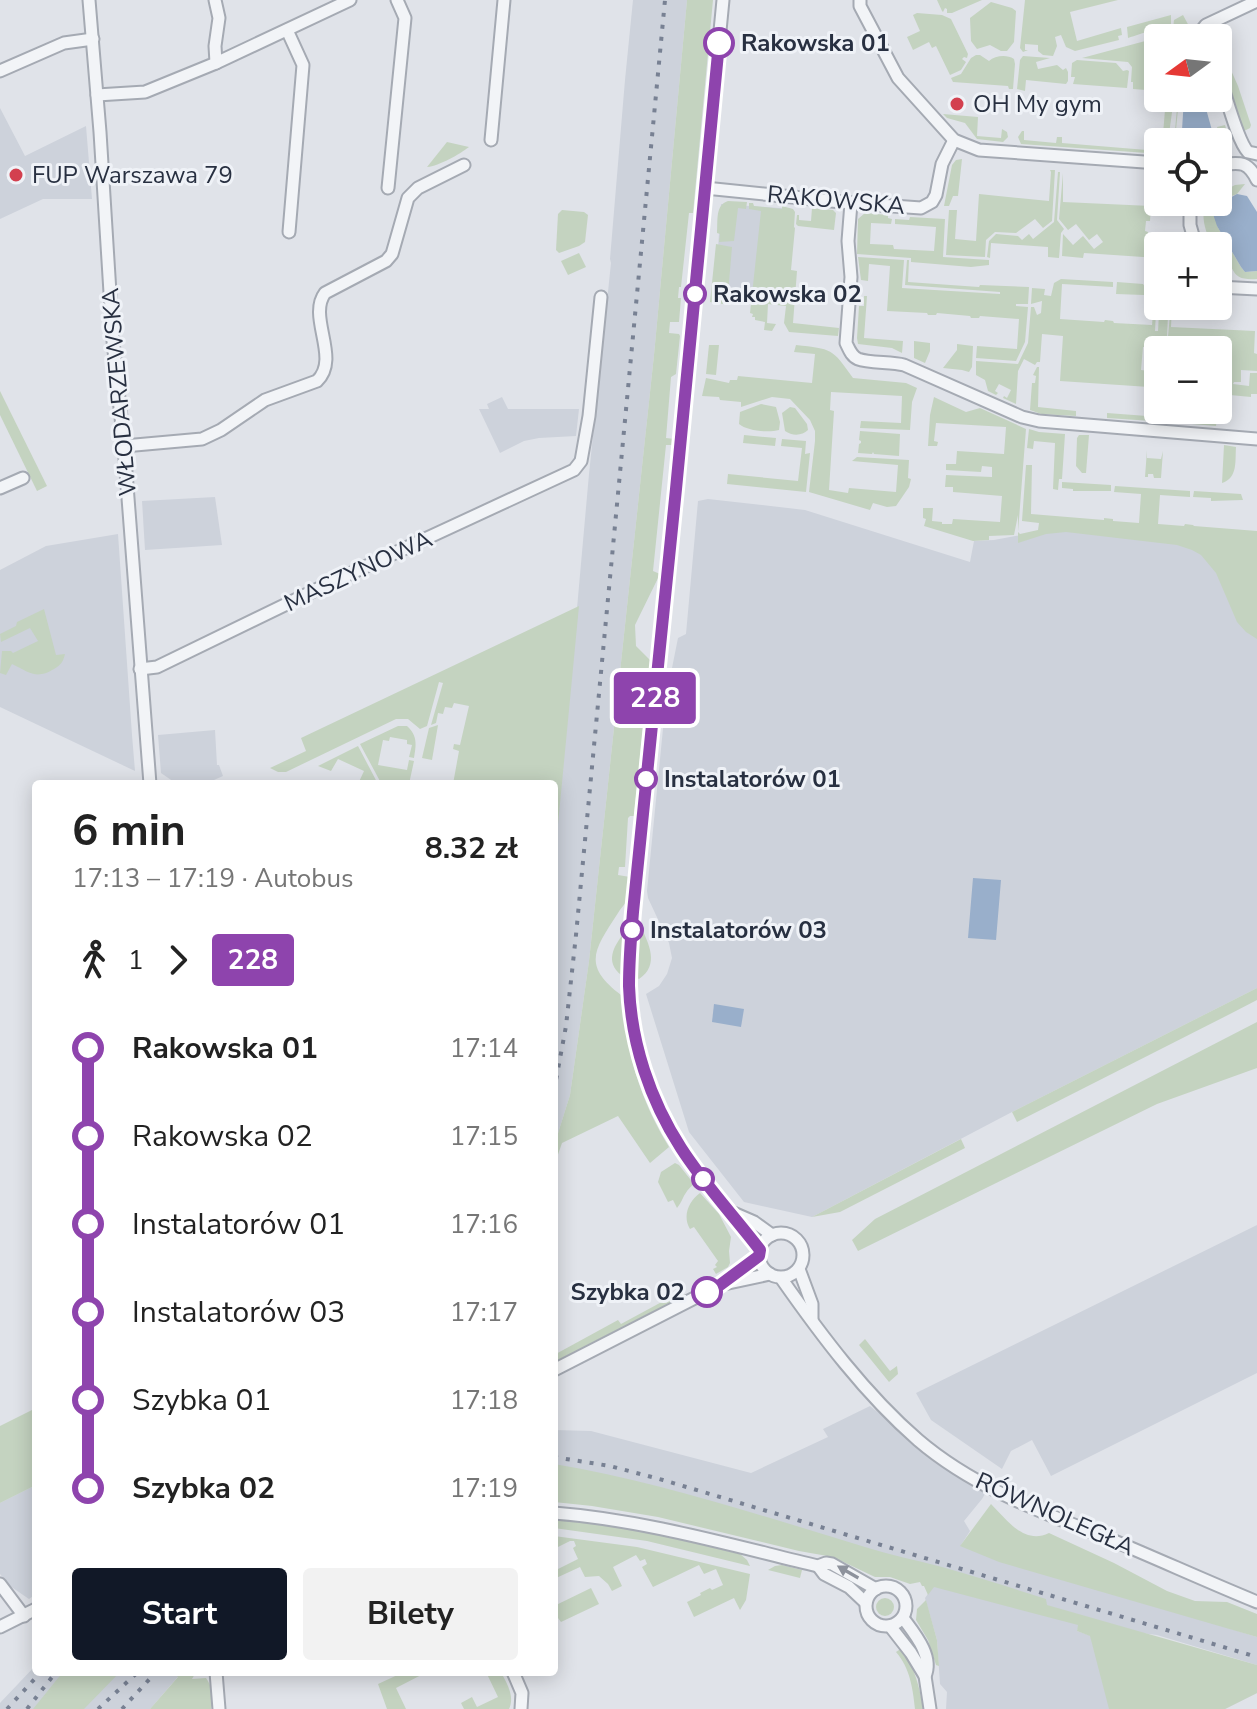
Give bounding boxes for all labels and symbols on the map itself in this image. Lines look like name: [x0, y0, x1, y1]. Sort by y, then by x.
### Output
north arrow: [1144, 24, 1232, 112]
place label: Rakowska 01: [741, 27, 890, 59]
marker: Rakowska 01: [704, 28, 734, 58]
place label: OH My gym: [973, 88, 1102, 120]
marker: OH My gym: [948, 95, 966, 113]
place label: FUP Warszawa 79: [32, 159, 233, 191]
marker: FUP Warszawa 79: [7, 166, 25, 184]
street label: RAKOWSKA: [766, 178, 907, 222]
place label: Rakowska 02: [713, 278, 862, 310]
marker: Rakowska 02: [684, 283, 706, 305]
street label: WŁODARZEWSKA: [94, 286, 144, 497]
street label: MASZYNOWA: [279, 523, 438, 619]
line badge: 228: [609, 672, 701, 724]
place label: Instalatorów 01: [664, 763, 841, 795]
marker: Instalatorów 01: [635, 768, 657, 790]
place label: Instalatorów 03: [650, 914, 827, 946]
marker: Instalatorów 03: [621, 919, 643, 941]
unlabelled marker: [692, 1168, 714, 1190]
place label: Szybka 02: [571, 1276, 685, 1308]
marker: Szybka 02: [692, 1277, 722, 1307]
street label: RÓWNOLEGŁA: [970, 1465, 1140, 1564]
one-way arrow: [837, 1565, 859, 1579]

